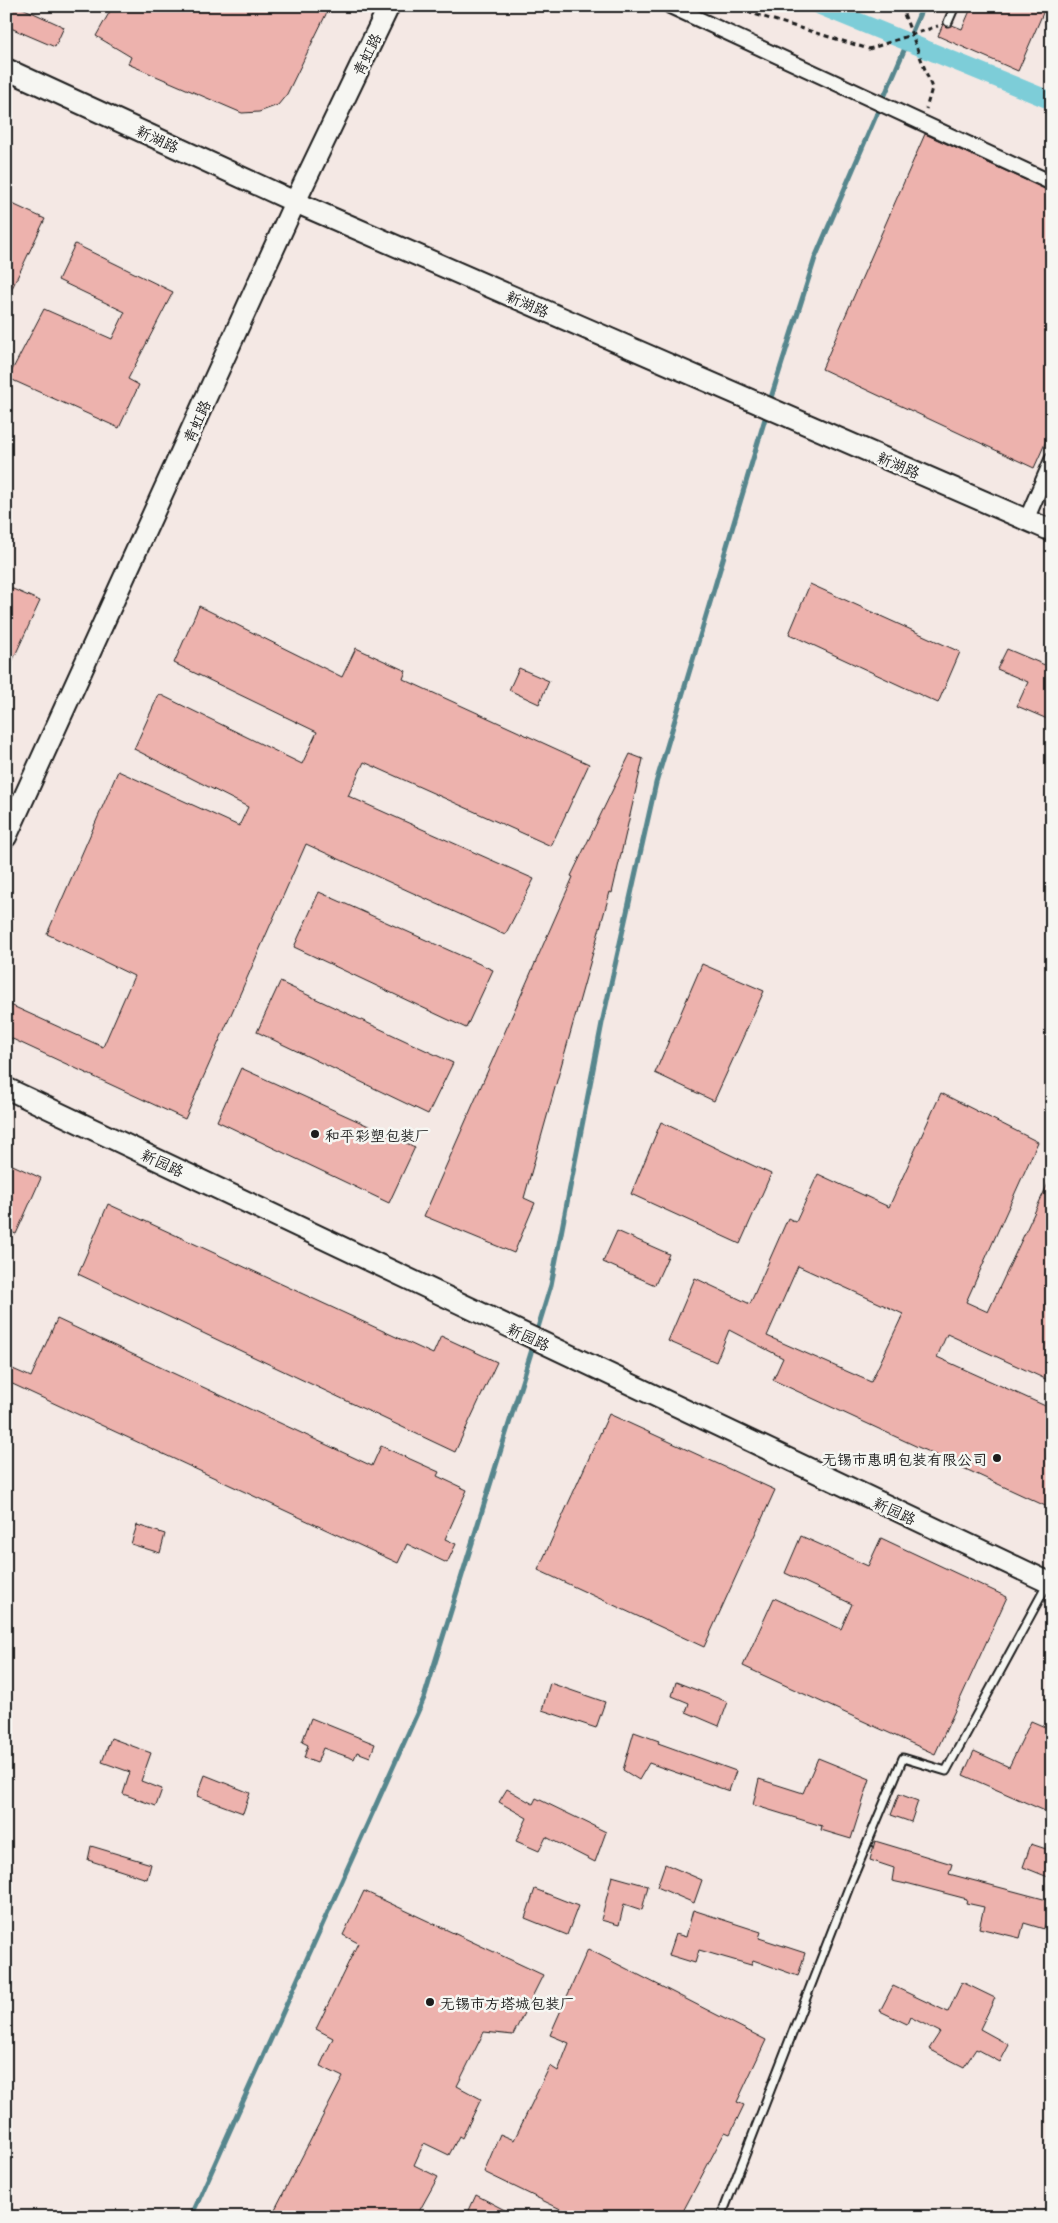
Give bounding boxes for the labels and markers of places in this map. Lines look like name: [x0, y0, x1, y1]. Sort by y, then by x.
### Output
place label: 和平彩塑包装厂: [325, 1123, 430, 1146]
marker: 和平彩塑包装厂: [309, 1128, 321, 1140]
place label: 无锡市惠明包装有限公司: [822, 1447, 987, 1470]
marker: 无锡市惠明包装有限公司: [991, 1452, 1003, 1464]
place label: 无锡市方塔城包装厂: [440, 1991, 575, 2014]
marker: 无锡市方塔城包装厂: [424, 1996, 436, 2008]

